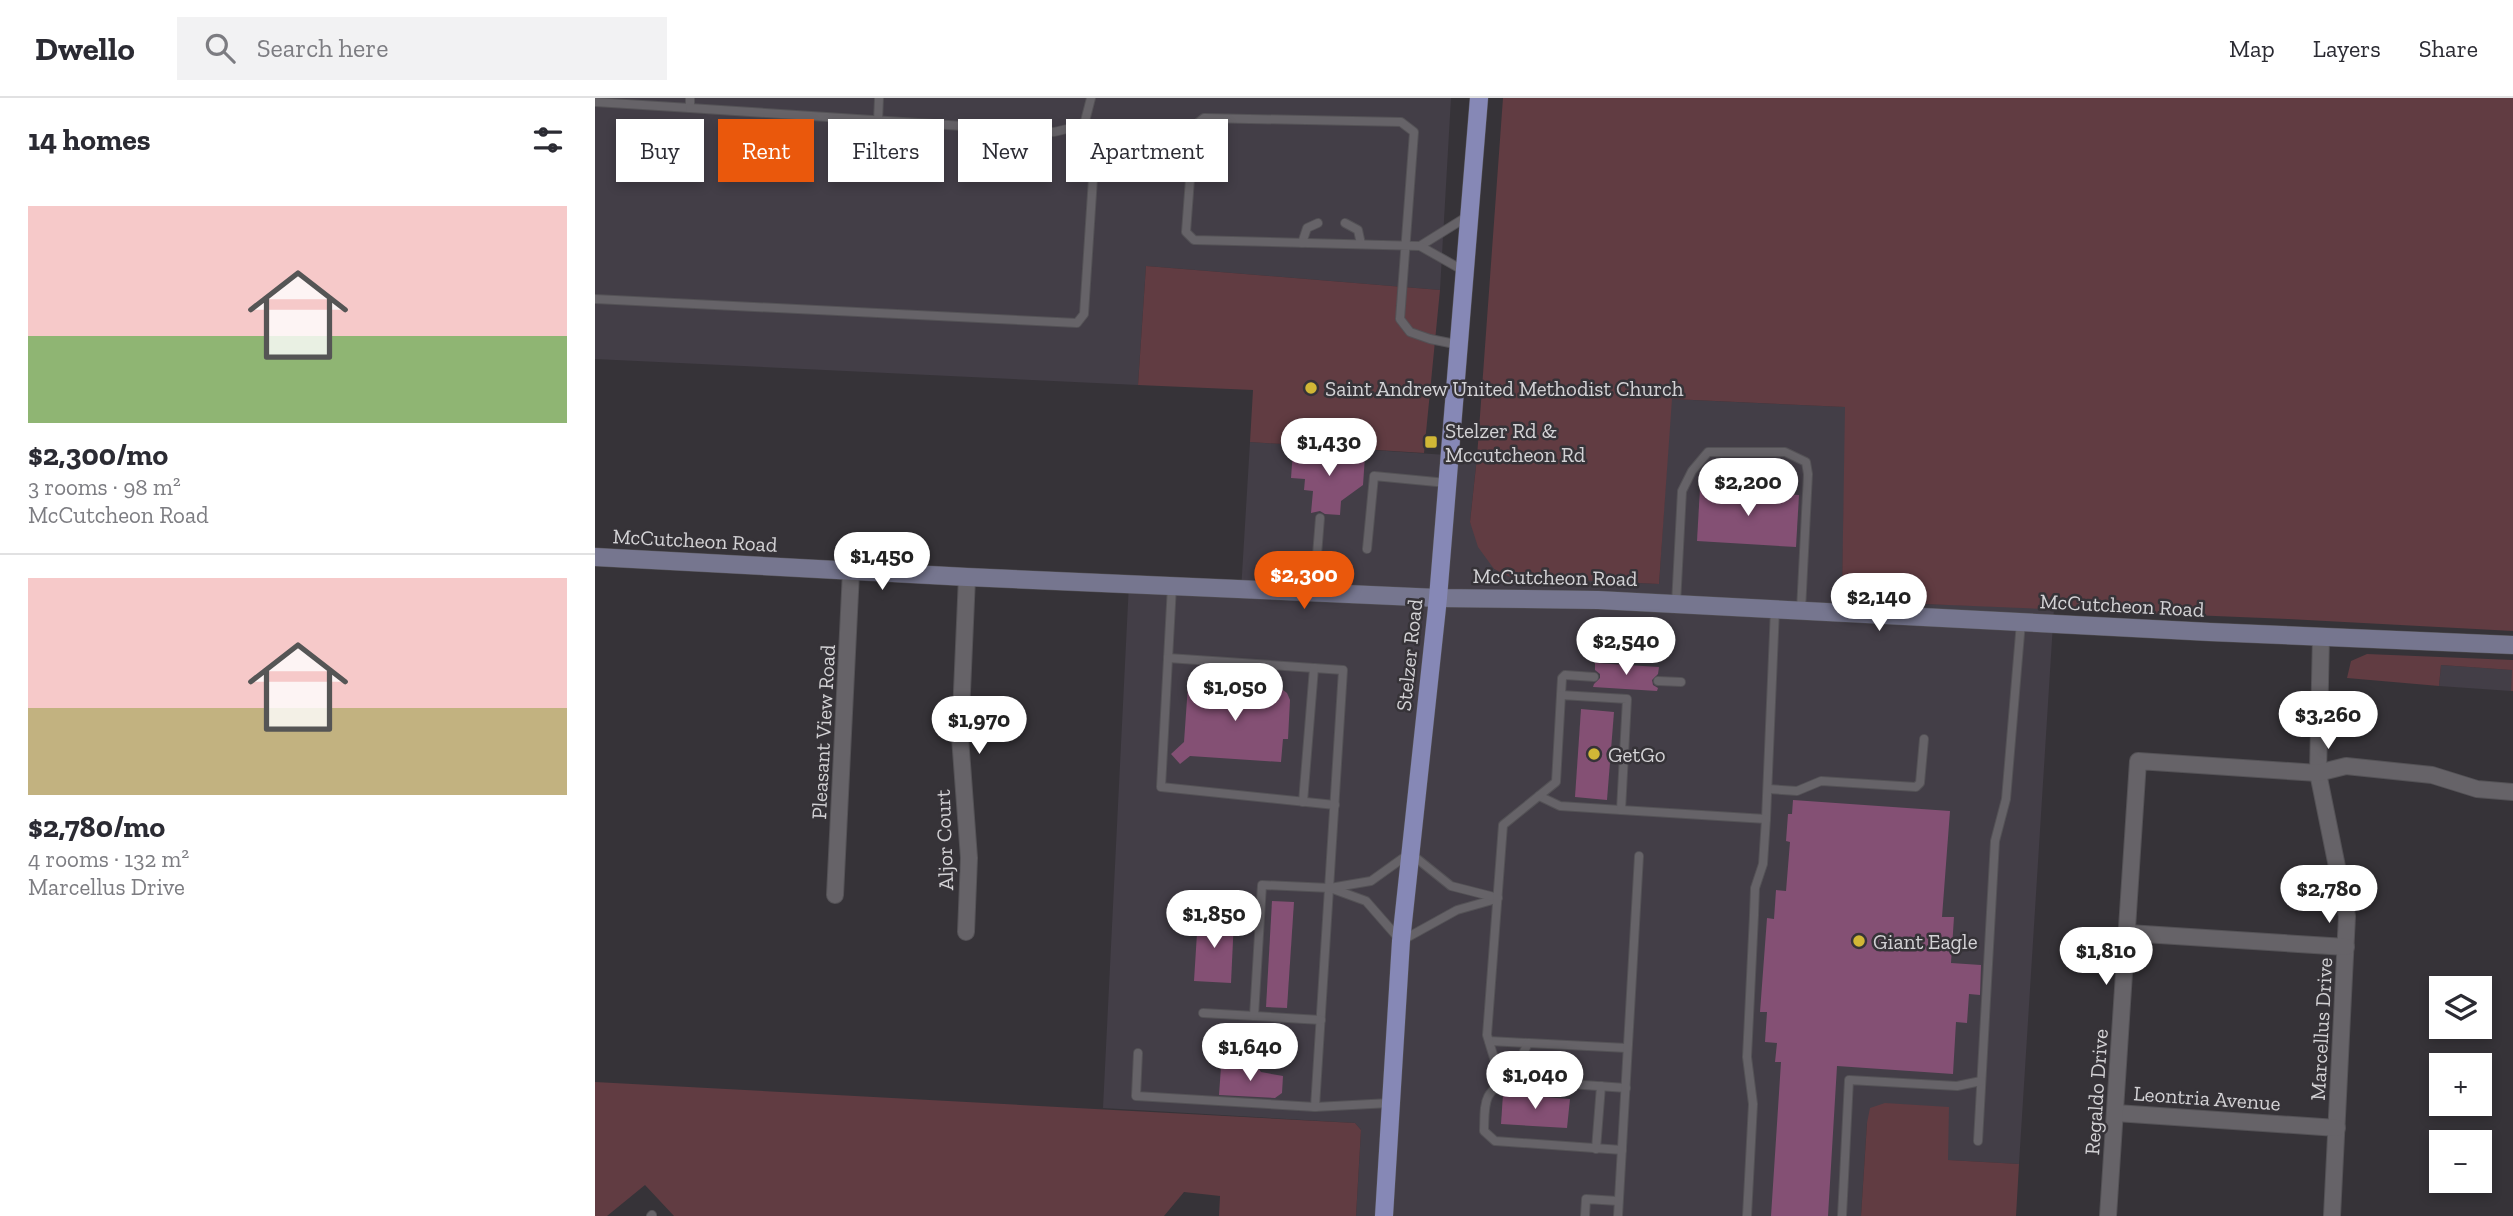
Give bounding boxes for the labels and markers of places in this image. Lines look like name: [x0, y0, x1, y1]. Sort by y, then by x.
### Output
place label: Saint Andrew United Methodist Church: [1325, 376, 1684, 401]
marker: Saint Andrew United Methodist Church: [1303, 380, 1319, 396]
pin: $1,430: [1272, 418, 1386, 478]
place label: Stelzer Rd & Mccutcheon Rd: [1445, 418, 1586, 467]
marker: Stelzer Rd & Mccutcheon Rd: [1423, 434, 1439, 450]
pin: $2,200: [1691, 458, 1805, 518]
pin: $1,450: [825, 532, 939, 592]
pin: $2,300: [1247, 552, 1361, 611]
pin: $2,140: [1822, 574, 1936, 633]
pin: $2,540: [1569, 618, 1683, 677]
pin: $1,050: [1178, 664, 1292, 723]
pin: $3,260: [2271, 692, 2385, 751]
pin: $1,970: [922, 696, 1036, 756]
place label: GetGo: [1608, 742, 1665, 767]
marker: GetGo: [1586, 746, 1602, 762]
pin: $2,780: [2272, 866, 2386, 925]
pin: $1,850: [1157, 890, 1271, 950]
pin: $1,810: [2049, 928, 2163, 987]
place label: Giant Eagle: [1873, 929, 1978, 954]
marker: Giant Eagle: [1851, 933, 1867, 949]
pin: $1,640: [1193, 1024, 1307, 1083]
pin: $1,040: [1478, 1052, 1592, 1111]

